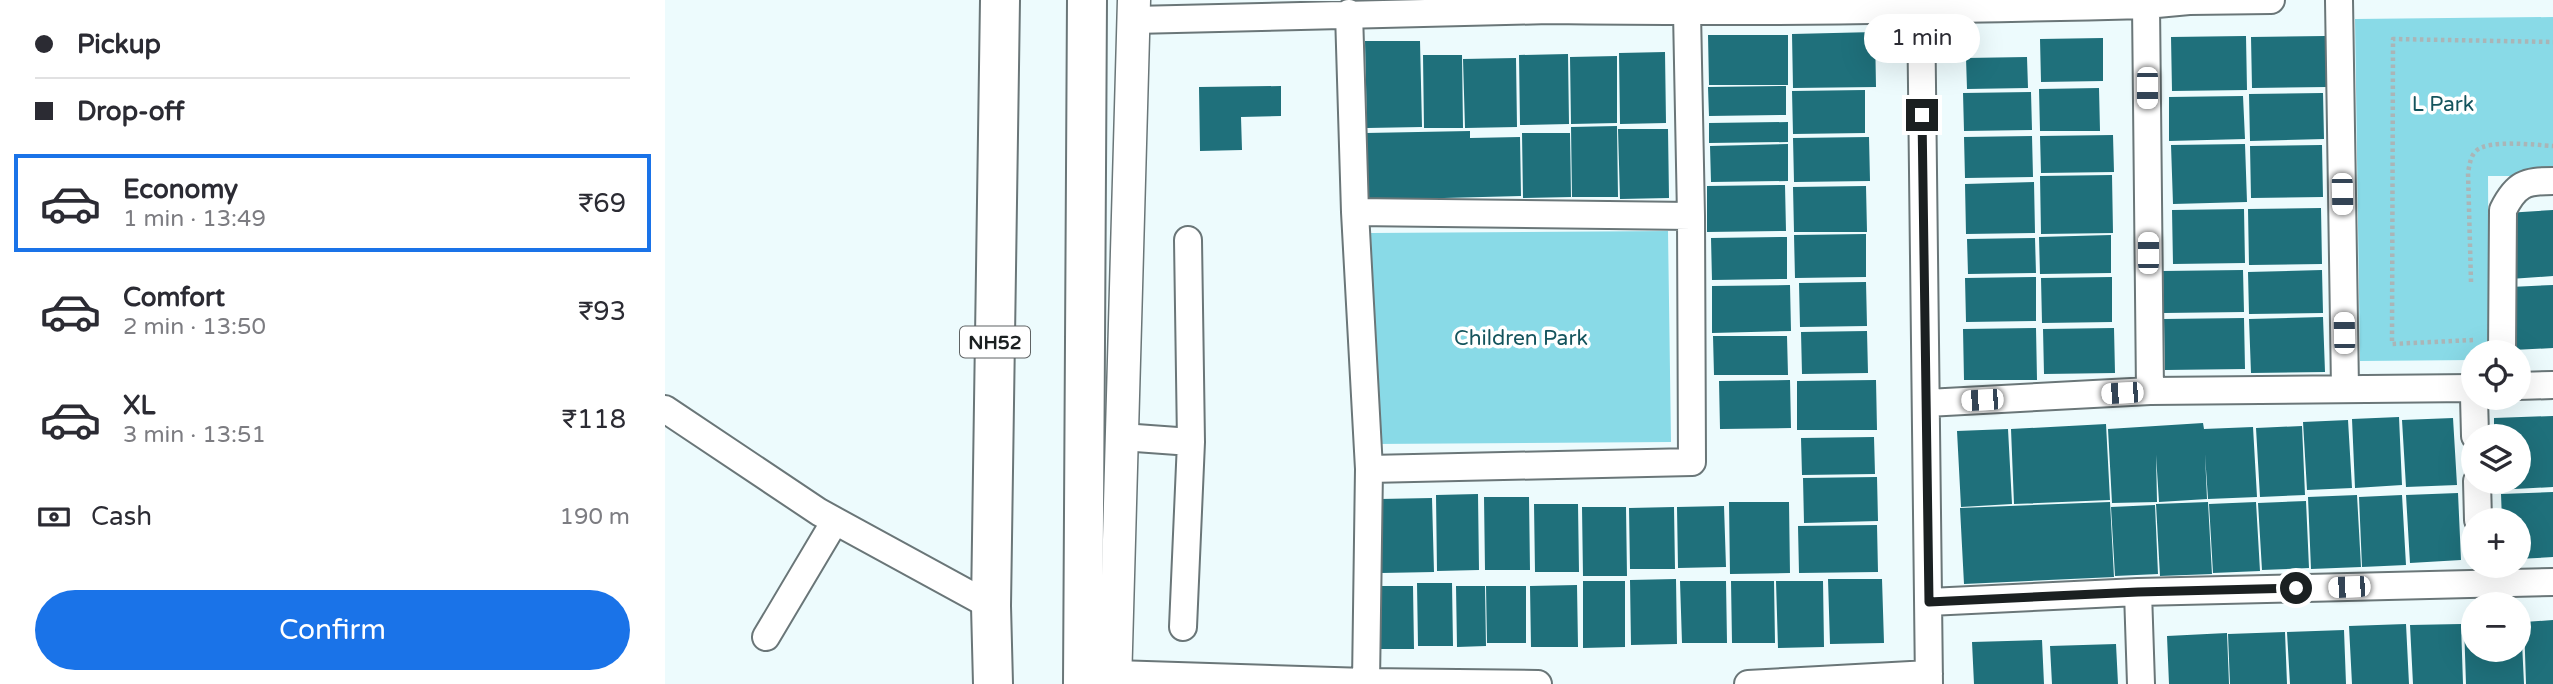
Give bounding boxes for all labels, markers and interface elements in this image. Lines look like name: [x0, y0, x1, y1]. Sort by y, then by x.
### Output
callout: 1 min: [1864, 13, 1980, 62]
text: 1 min: [1891, 24, 1953, 52]
text: Pickup: [77, 29, 161, 60]
car: [2137, 67, 2158, 109]
park label: L Park: [2412, 92, 2474, 117]
text: Drop-off: [77, 96, 184, 127]
route end: [1906, 99, 1938, 131]
icon: car: [39, 172, 102, 235]
car: [2332, 173, 2353, 215]
text: Economy: [123, 174, 238, 205]
text: ₹69: [578, 188, 626, 219]
text: 1 min · 13:49: [123, 205, 266, 233]
car: [2138, 232, 2159, 274]
icon: car: [39, 280, 102, 343]
text: Comfort: [123, 282, 225, 313]
text: ₹93: [578, 296, 626, 327]
car: [2334, 312, 2355, 354]
text: 2 min · 13:50: [123, 313, 266, 341]
road number: NH52: [960, 326, 1030, 358]
park label: Children Park: [1454, 326, 1588, 351]
map controls: [2461, 340, 2531, 662]
button: locate: [2461, 340, 2531, 410]
car: [2101, 381, 2144, 405]
icon: car: [39, 388, 102, 451]
car: [1961, 388, 2004, 412]
text: XL: [123, 390, 155, 421]
text: ₹118: [562, 404, 626, 435]
text: 3 min · 13:51: [123, 421, 266, 449]
button: layers: [2461, 424, 2531, 494]
icon: cash: [35, 498, 73, 536]
text: Cash: [91, 501, 152, 532]
text: 190 m: [560, 503, 630, 531]
button: +: [2461, 508, 2531, 578]
route start: [2280, 572, 2312, 604]
car: [2328, 576, 2371, 598]
button: Confirm: [35, 590, 630, 670]
button: −: [2461, 592, 2531, 662]

